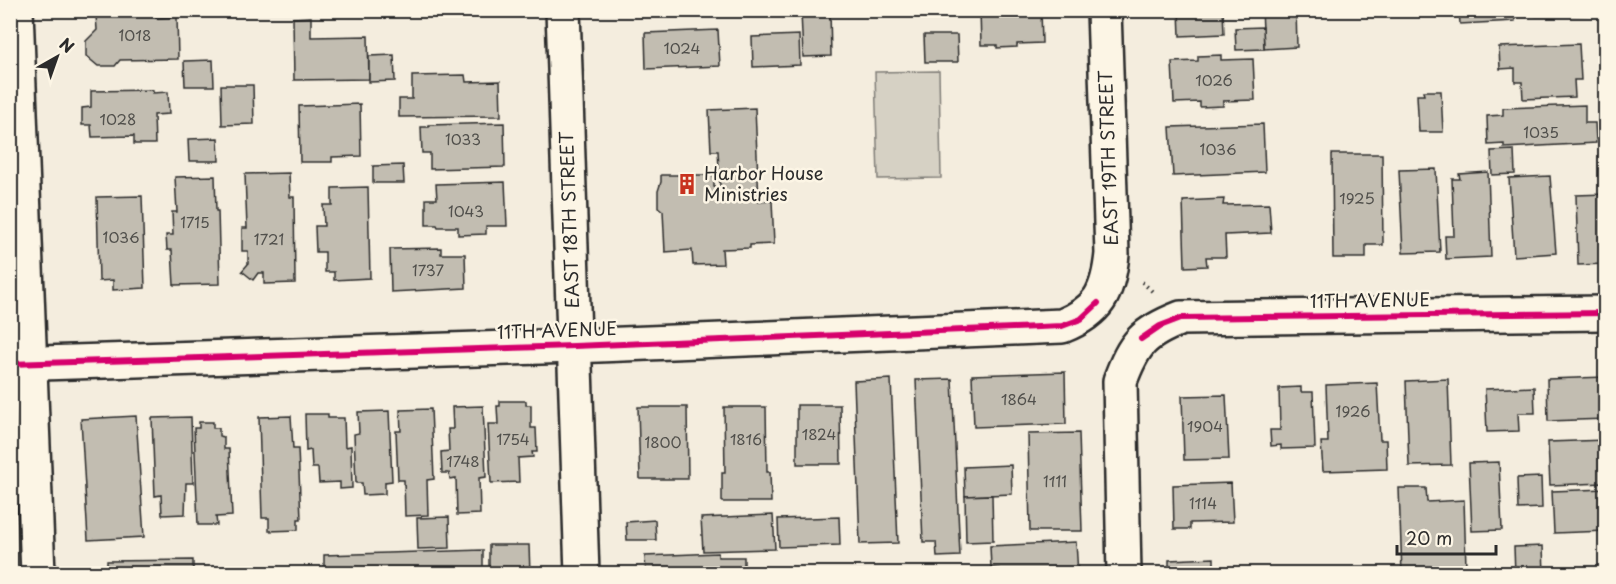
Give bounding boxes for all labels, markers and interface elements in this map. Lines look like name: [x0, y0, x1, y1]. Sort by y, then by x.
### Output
house number: 1018: [119, 23, 151, 46]
north arrow: [27, 27, 87, 87]
text: N: [55, 31, 80, 58]
house number: 1024: [664, 36, 700, 59]
house number: 1026: [1195, 68, 1233, 91]
street label: EAST 19TH STREET: [1091, 69, 1124, 246]
house number: 1028: [100, 107, 136, 130]
house number: 1035: [1523, 120, 1559, 143]
house number: 1033: [445, 127, 481, 150]
street label: EAST 18TH STREET: [552, 130, 585, 309]
house number: 1036: [1200, 137, 1236, 160]
place label: Harbor House Ministries: [704, 159, 824, 207]
building icon: Harbor House Ministries: [675, 172, 699, 196]
house number: 1925: [1339, 186, 1375, 209]
house number: 1043: [448, 199, 484, 222]
house number: 1715: [180, 210, 210, 233]
house number: 1036: [103, 225, 139, 248]
house number: 1721: [254, 227, 284, 250]
house number: 1737: [412, 258, 445, 281]
street label: 11TH AVENUE: [1310, 285, 1430, 314]
street label: 11TH AVENUE: [496, 314, 617, 345]
house number: 1864: [1001, 387, 1037, 410]
house number: 1926: [1336, 399, 1370, 422]
house number: 1904: [1187, 414, 1223, 437]
house number: 1824: [802, 422, 836, 445]
house number: 1754: [496, 427, 530, 450]
house number: 1816: [730, 427, 762, 450]
house number: 1800: [644, 430, 682, 453]
house number: 1748: [446, 449, 480, 472]
house number: 1111: [1043, 469, 1067, 492]
house number: 1114: [1189, 491, 1217, 514]
scale bar: [1397, 518, 1496, 556]
text: 20 m: [1406, 524, 1452, 551]

